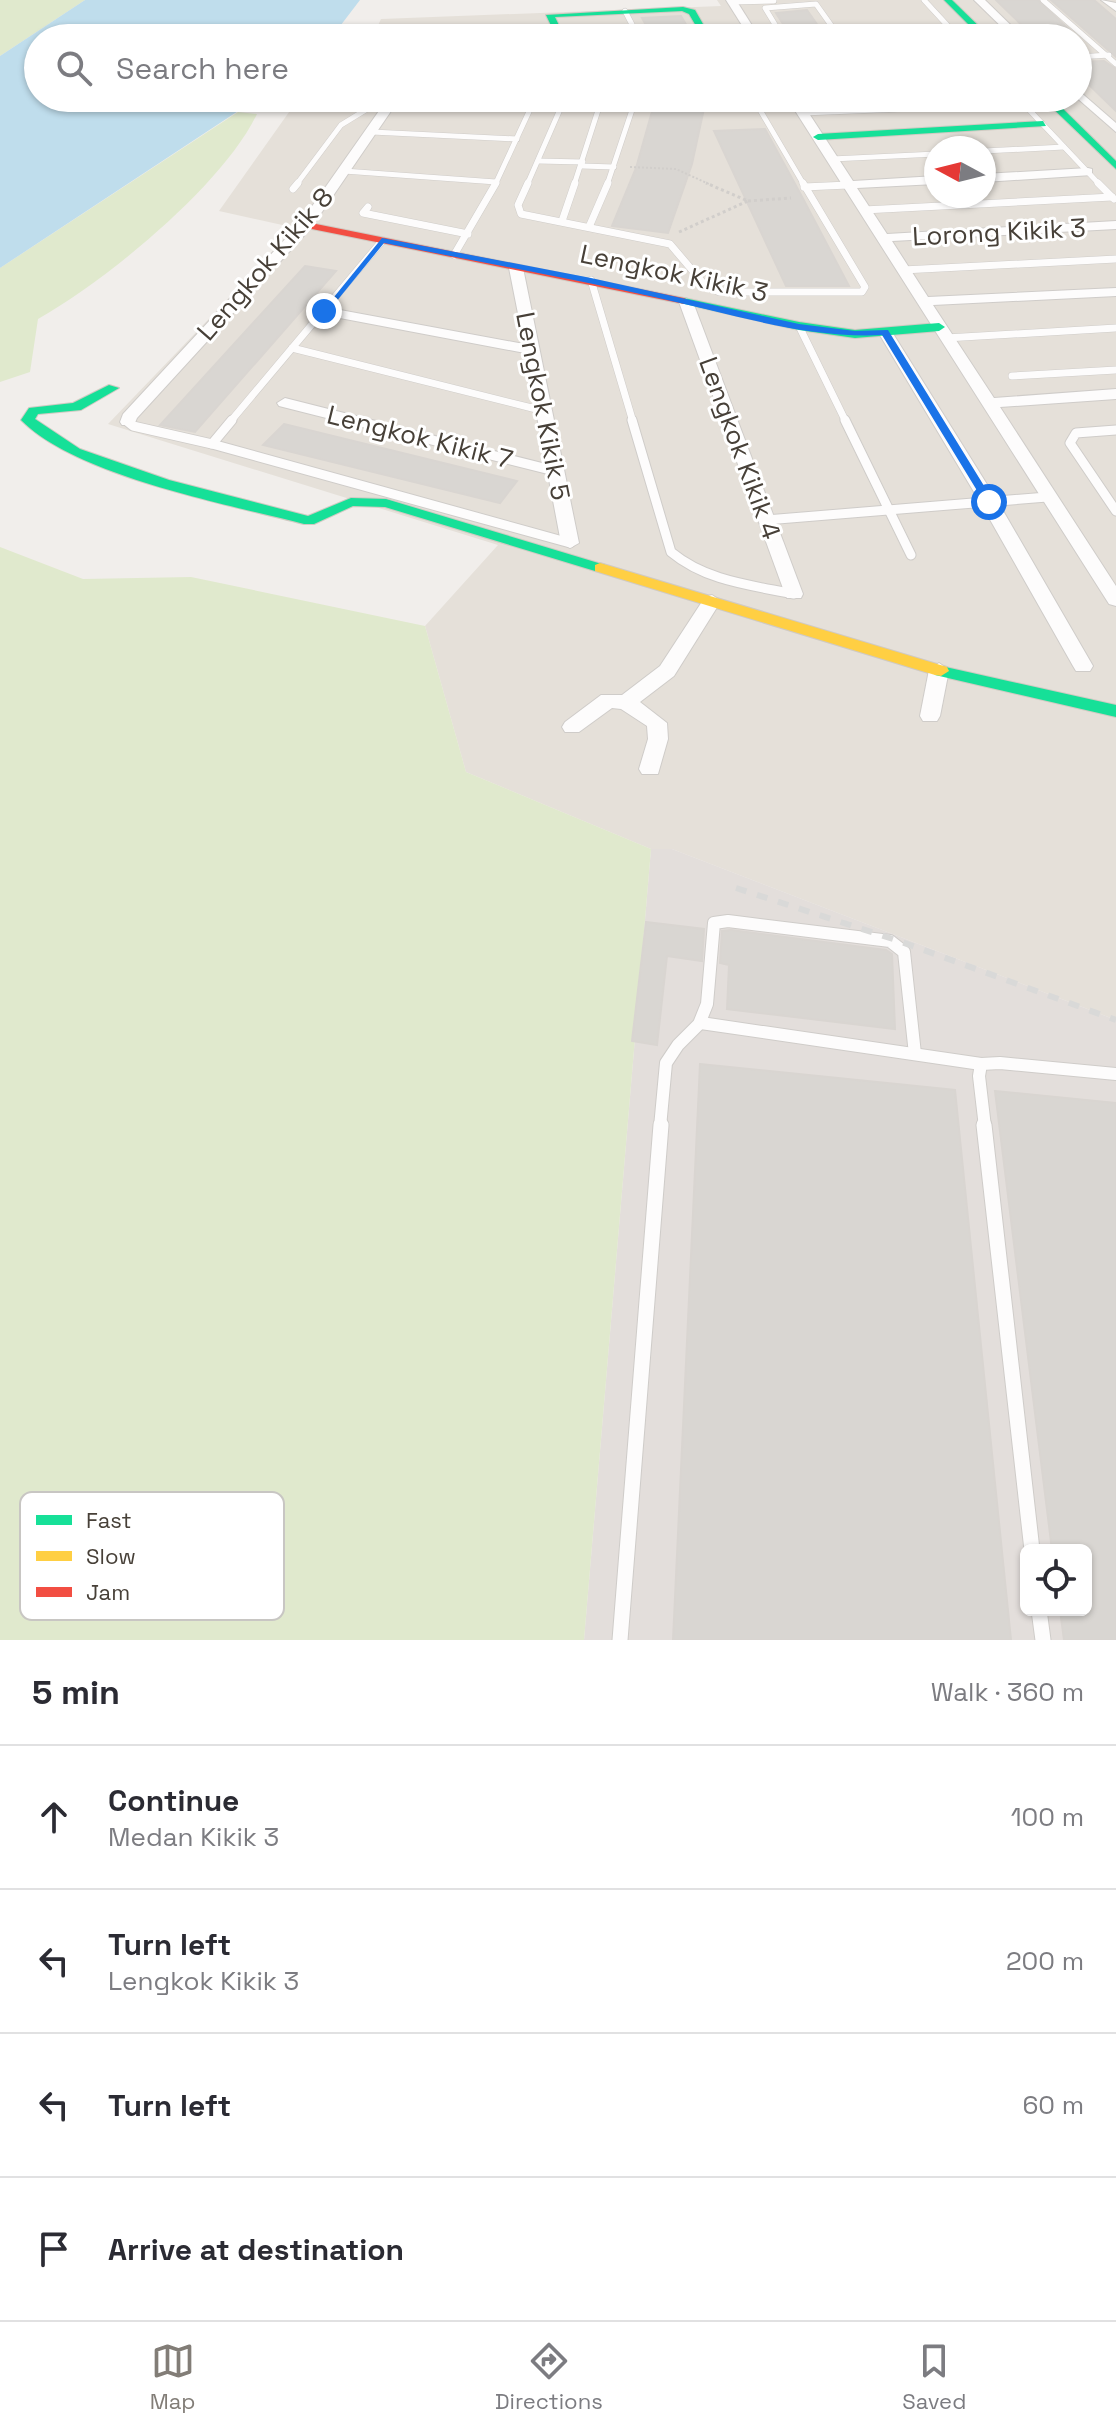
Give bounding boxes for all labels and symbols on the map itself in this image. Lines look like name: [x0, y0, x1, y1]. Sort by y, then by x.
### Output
north arrow: [924, 136, 996, 208]
street label: Lengkok Kikik 8: [189, 181, 341, 347]
street label: Lorong Kikik 3: [911, 210, 1087, 254]
street label: Lengkok Kikik 3: [577, 237, 771, 309]
route end: [306, 293, 342, 329]
street label: Lengkok Kikik 5: [508, 309, 578, 503]
street label: Lengkok Kikik 4: [691, 352, 789, 544]
street label: Lengkok Kikik 7: [324, 398, 516, 476]
route start: [971, 484, 1007, 520]
legend: [20, 1492, 284, 1620]
text: Fast: [86, 1506, 132, 1534]
text: Slow: [86, 1542, 136, 1570]
text: Jam: [86, 1578, 130, 1606]

